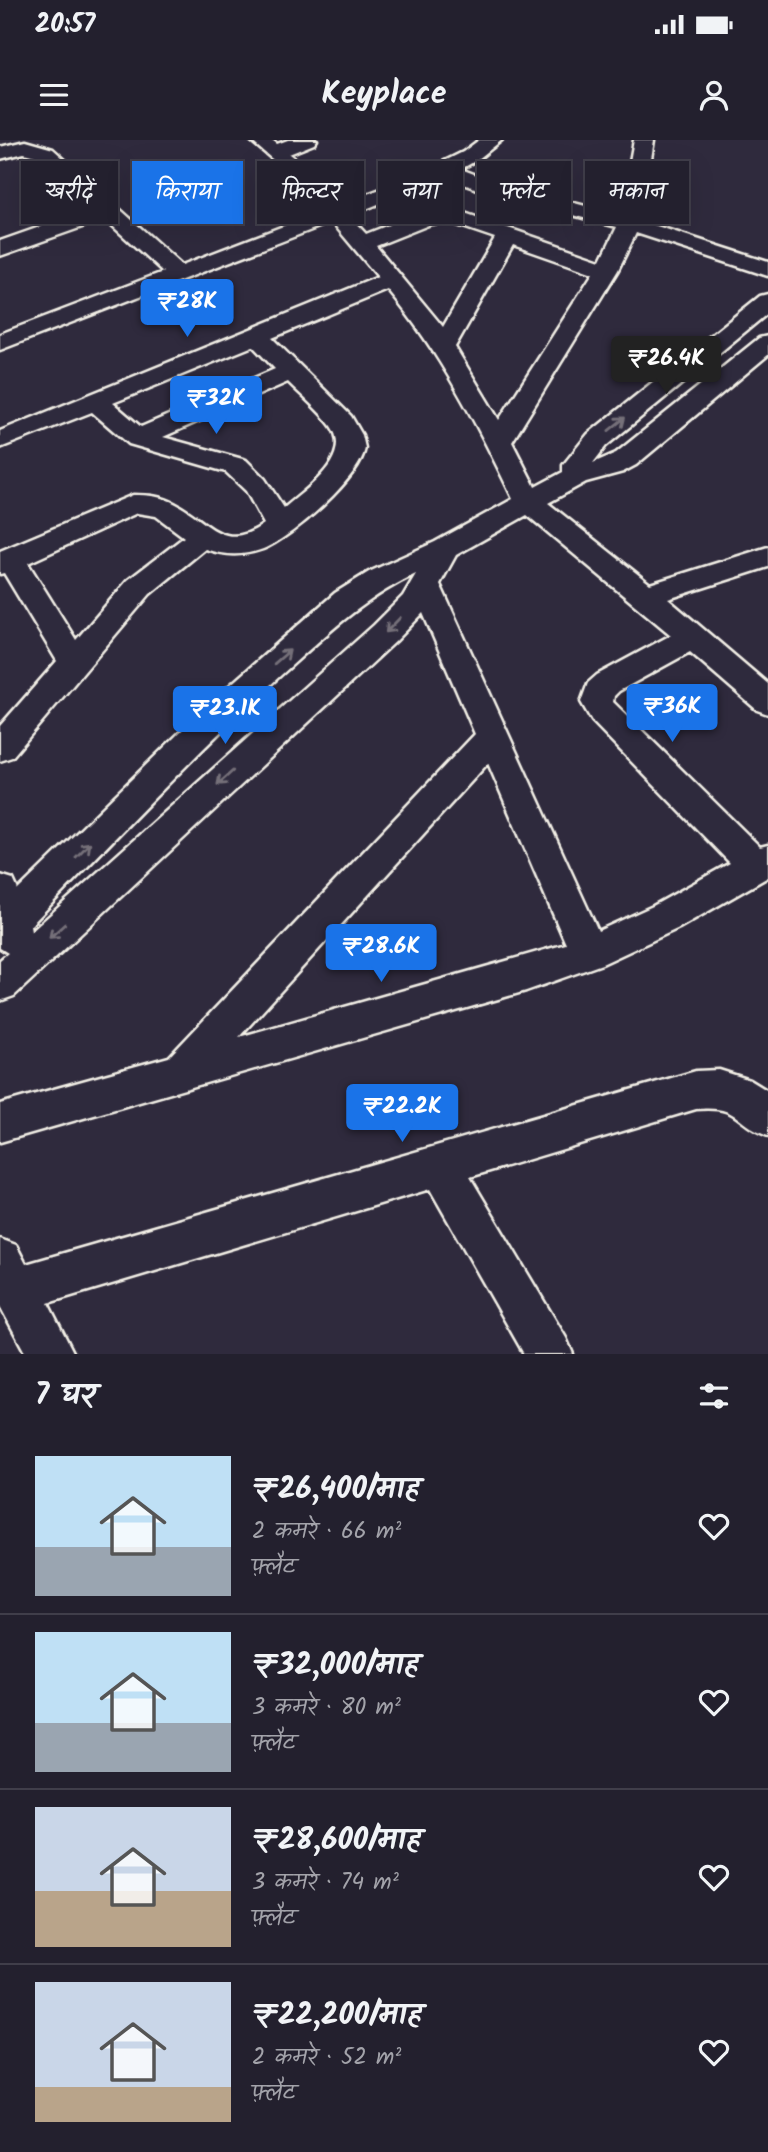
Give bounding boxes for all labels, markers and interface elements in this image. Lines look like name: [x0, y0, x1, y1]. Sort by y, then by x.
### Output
text: 20:57: [35, 4, 95, 46]
text: Keyplace: [322, 69, 446, 120]
icon: menu: [35, 76, 73, 114]
icon: person: [695, 76, 733, 114]
chip: खरीदें: [21, 161, 118, 224]
chip: किराया: [132, 161, 243, 224]
chip: फ़िल्टर: [257, 161, 364, 224]
chip: नया: [378, 161, 463, 224]
chip: फ़्लैट: [477, 161, 571, 224]
chip: मकान: [585, 161, 689, 224]
pin: ₹28K: [146, 280, 228, 339]
text: ₹28K: [157, 284, 217, 320]
pin: ₹26.4K: [609, 336, 723, 396]
text: ₹26.4K: [627, 341, 705, 377]
pin: ₹32K: [175, 376, 257, 436]
text: ₹32K: [186, 381, 246, 417]
one-way arrow: [607, 416, 625, 432]
one-way arrow: [384, 616, 401, 633]
one-way arrow: [272, 650, 290, 666]
pin: ₹36K: [631, 684, 713, 744]
pin: ₹23.1K: [168, 686, 282, 746]
text: ₹36K: [643, 689, 701, 725]
text: ₹23.1K: [189, 691, 261, 727]
one-way arrow: [217, 770, 234, 787]
one-way arrow: [74, 841, 91, 858]
one-way arrow: [49, 923, 66, 940]
pin: ₹28.6K: [324, 924, 438, 984]
text: ₹28.6K: [342, 929, 420, 965]
pin: ₹22.2K: [345, 1084, 459, 1144]
text: ₹22.2K: [362, 1089, 442, 1125]
text: 7 घर: [35, 1372, 96, 1420]
icon: filters: [695, 1377, 733, 1415]
text: ₹26,400/माह: [252, 1466, 419, 1514]
icon: home: [91, 1484, 175, 1568]
icon: heart: [695, 1507, 733, 1545]
text: 2 कमरे · 66 m²: [252, 1514, 401, 1550]
text: फ़्लैट: [252, 1550, 296, 1586]
text: ₹32,000/माह: [252, 1642, 418, 1690]
icon: home: [91, 1660, 175, 1744]
icon: heart: [695, 1683, 733, 1721]
text: 3 कमरे · 80 m²: [252, 1690, 401, 1726]
text: फ़्लैट: [252, 1726, 296, 1762]
text: ₹28,600/माह: [252, 1817, 420, 1865]
icon: home: [91, 1835, 175, 1919]
icon: heart: [695, 1858, 733, 1896]
text: 3 कमरे · 74 m²: [252, 1865, 399, 1901]
text: फ़्लैट: [252, 1901, 296, 1937]
text: ₹22,200/माह: [252, 1992, 421, 2040]
icon: home: [91, 2010, 175, 2094]
icon: heart: [695, 2033, 733, 2071]
text: 2 कमरे · 52 m²: [252, 2040, 401, 2076]
text: फ़्लैट: [252, 2076, 296, 2112]

